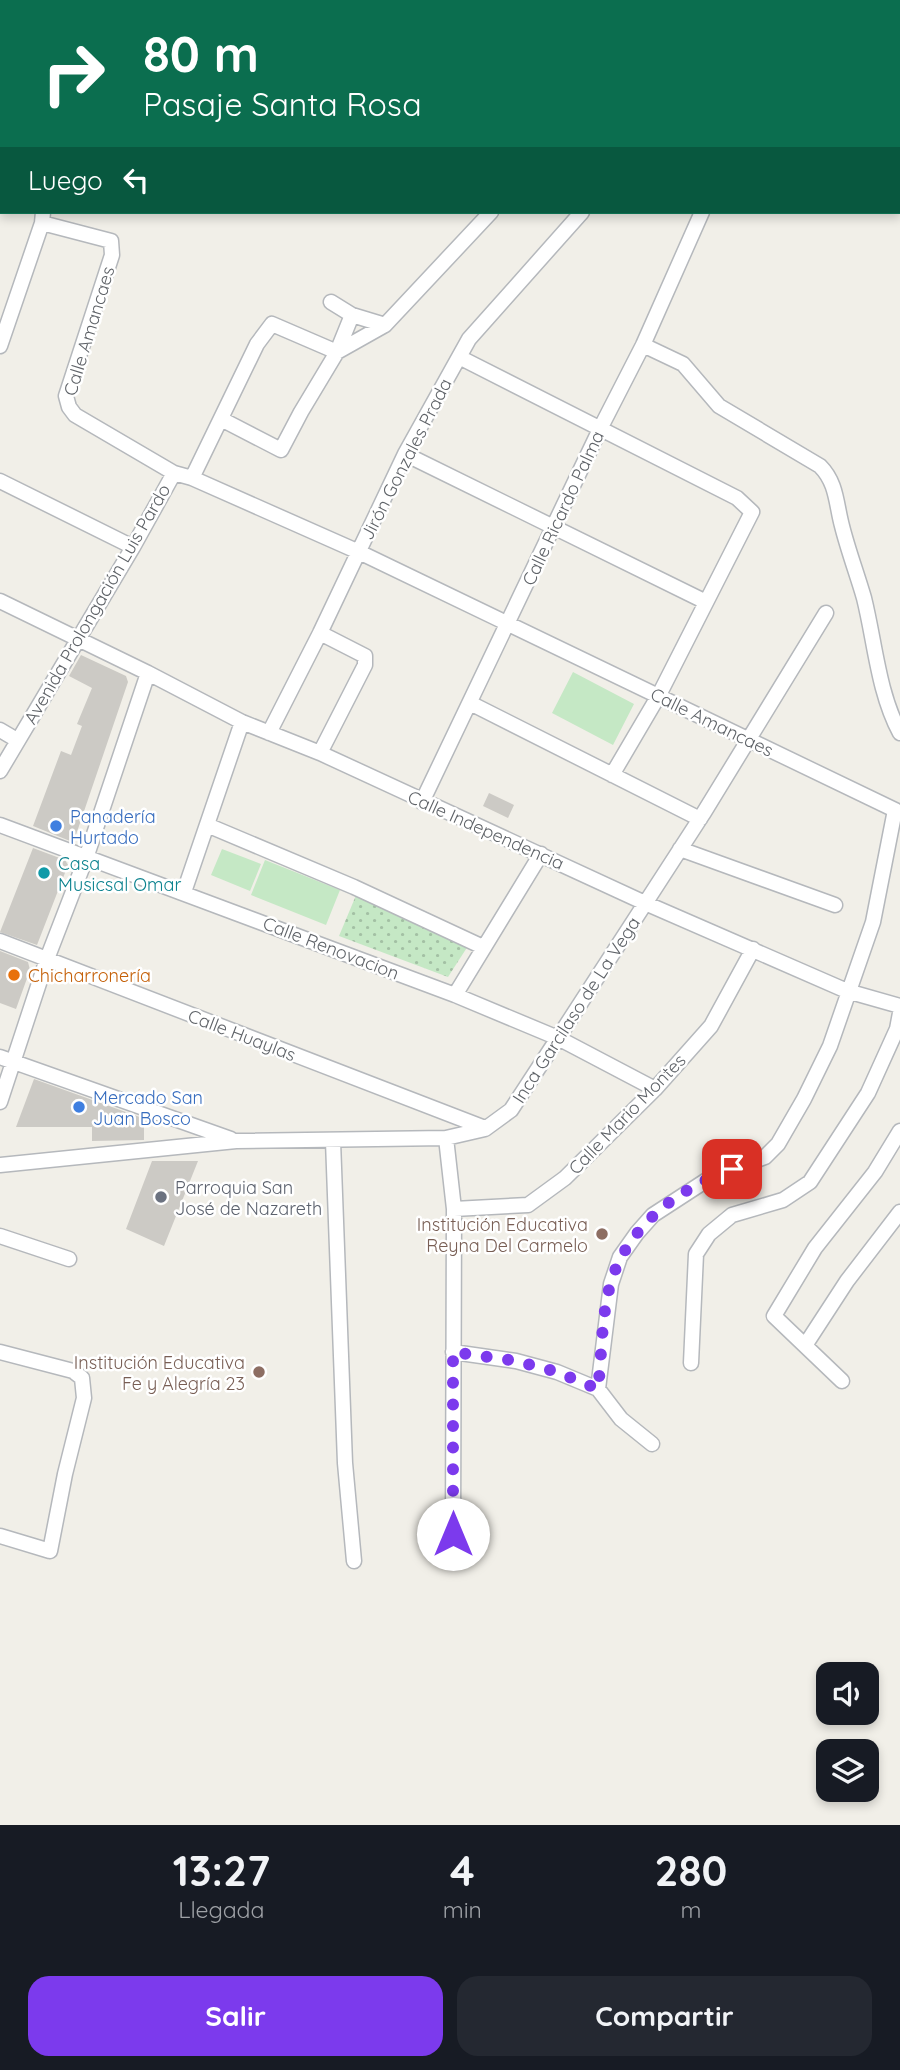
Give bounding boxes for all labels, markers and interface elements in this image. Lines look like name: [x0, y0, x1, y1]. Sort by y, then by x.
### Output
text: 80 m: [143, 23, 259, 84]
icon: right: [28, 28, 119, 119]
text: Pasaje Santa Rosa: [143, 84, 422, 124]
icon: left: [117, 161, 155, 199]
text: Luego: [28, 164, 103, 197]
street label: Calle Amancaes: [58, 264, 120, 398]
street label: Jirón Gonzales Prada: [355, 374, 457, 544]
street label: Calle Ricardo Palma: [517, 427, 609, 589]
street label: Avenida Prolongación Luis Pardo: [19, 480, 175, 728]
street label: Calle Amancaes: [647, 682, 777, 762]
street label: Calle Independencia: [404, 785, 568, 875]
place label: Panadería Hurtado: [70, 805, 156, 849]
marker: Panadería Hurtado: [48, 818, 64, 834]
place label: Casa Musicsal Omar: [58, 852, 181, 896]
marker: Casa Musicsal Omar: [36, 865, 52, 881]
street label: Calle Renovacion: [260, 911, 402, 985]
street label: Inca Garcilaso de La Vega: [507, 912, 645, 1108]
place label: Chicharronería: [28, 964, 151, 987]
marker: Chicharronería: [6, 967, 22, 983]
street label: Calle Huaylas: [185, 1004, 299, 1066]
street label: Calle Mario Montes: [564, 1049, 690, 1179]
place label: Mercado San Juan Bosco: [93, 1086, 203, 1130]
marker: Mercado San Juan Bosco: [71, 1099, 87, 1115]
pin: [702, 1139, 762, 1199]
icon: arrive: [713, 1150, 751, 1188]
place label: Parroquia San José de Nazareth: [175, 1176, 322, 1220]
marker: Parroquia San José de Nazareth: [153, 1189, 169, 1205]
place label: Institución Educativa Reyna Del Carmelo: [417, 1213, 588, 1257]
marker: Institución Educativa Reyna Del Carmelo: [594, 1226, 610, 1242]
place label: Institución Educativa Fe y Alegría 23: [74, 1351, 245, 1395]
marker: Institución Educativa Fe y Alegría 23: [251, 1364, 267, 1380]
position arrow: [416, 1497, 490, 1571]
map controls: [816, 1662, 879, 1802]
button: sound: [816, 1662, 879, 1725]
button: layers: [816, 1739, 879, 1802]
text: 13:27: [173, 1844, 270, 1897]
text: 4: [450, 1844, 475, 1897]
text: 280: [655, 1844, 727, 1897]
text: Llegada: [178, 1895, 264, 1924]
text: min: [443, 1895, 482, 1924]
text: m: [680, 1895, 701, 1924]
button: Salir: [28, 1976, 443, 2056]
button: Compartir: [457, 1976, 872, 2056]

